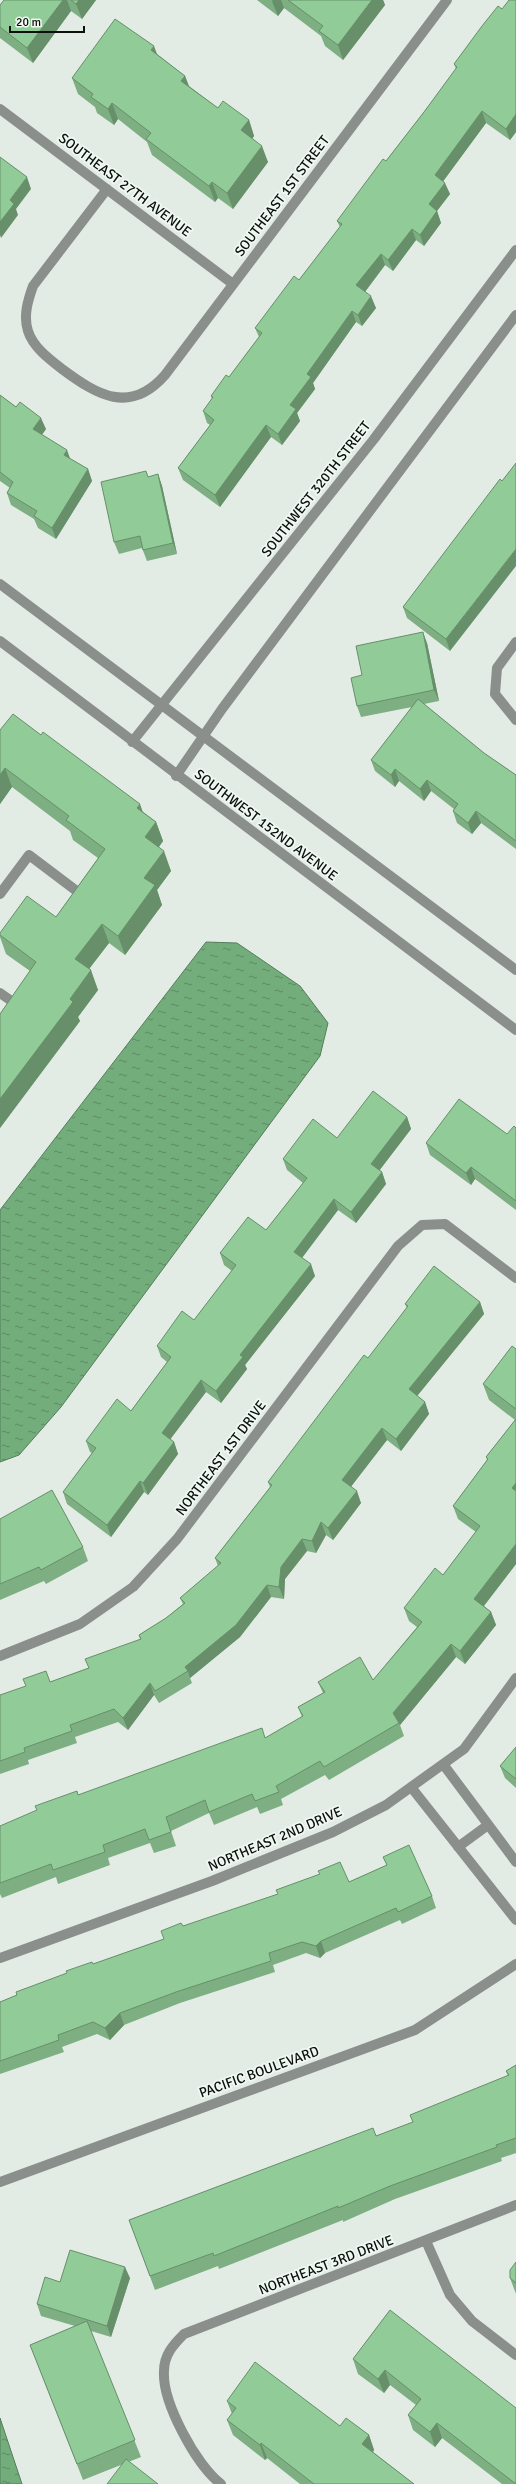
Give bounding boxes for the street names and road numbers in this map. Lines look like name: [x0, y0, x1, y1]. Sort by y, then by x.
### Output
street label: SOUTHEAST 27TH AVENUE: [55, 130, 195, 240]
street label: SOUTHEAST 1ST STREET: [231, 132, 333, 260]
street label: SOUTHWEST 320TH STREET: [258, 418, 374, 560]
street label: SOUTHWEST 152ND AVENUE: [191, 766, 341, 884]
street label: NORTHEAST 1ST DRIVE: [172, 1397, 270, 1519]
street label: NORTHEAST 2ND DRIVE: [205, 1803, 345, 1875]
street label: PACIFIC BOULEVARD: [197, 2042, 321, 2102]
street label: NORTHEAST 3RD DRIVE: [256, 2231, 396, 2299]

